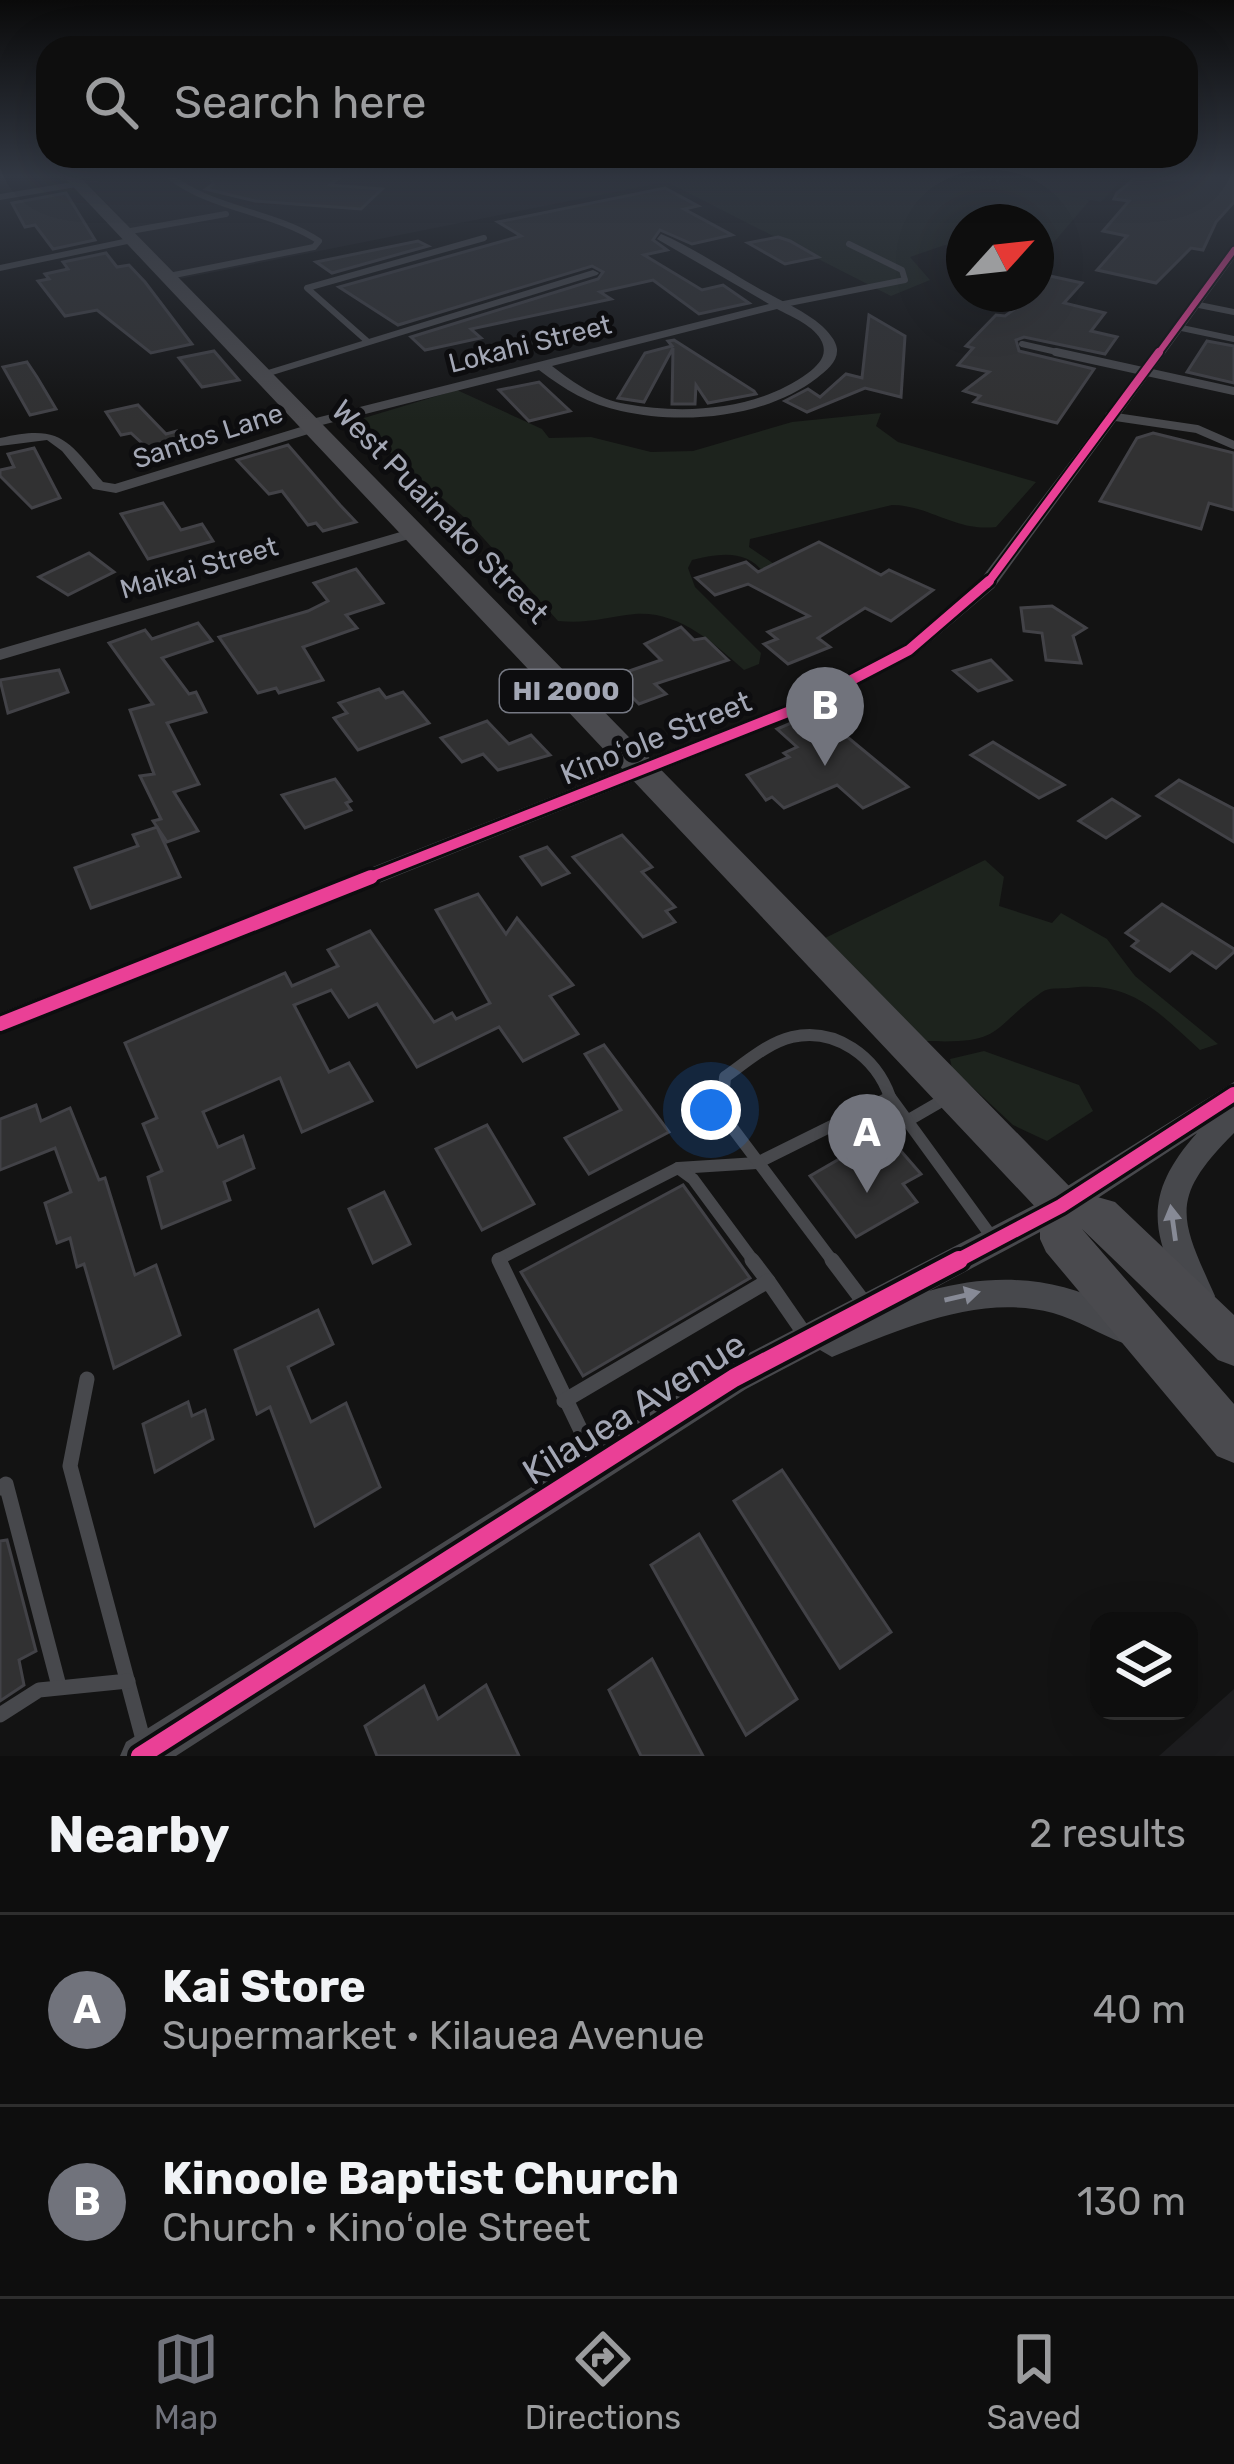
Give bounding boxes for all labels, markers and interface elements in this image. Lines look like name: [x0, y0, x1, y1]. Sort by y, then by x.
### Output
search box: [36, 36, 1198, 168]
icon: search: [78, 69, 144, 135]
text: Search here: [174, 76, 426, 129]
north arrow: [946, 204, 1054, 312]
street label: Lokahi Street: [445, 308, 615, 380]
street label: West Puainako Street: [324, 393, 556, 631]
street label: Santos Lane: [129, 397, 287, 475]
street label: Maikai Street: [116, 530, 282, 606]
pin: B: [786, 667, 864, 766]
road number: HI 2000: [500, 670, 632, 712]
street label: Kinoʻole Street: [555, 683, 757, 793]
your location: [681, 1080, 741, 1140]
pin: A: [828, 1094, 906, 1193]
one-way arrow: [1164, 1203, 1183, 1241]
one-way arrow: [944, 1286, 981, 1305]
street label: Kilauea Avenue: [515, 1322, 753, 1494]
map controls: [1090, 1612, 1198, 1720]
button: layers: [1090, 1612, 1198, 1720]
text: Nearby: [48, 1804, 230, 1865]
text: 2 results: [1029, 1811, 1186, 1857]
text: Kai Store: [162, 1960, 366, 2013]
text: A: [73, 1987, 101, 2033]
text: 40 m: [1093, 1987, 1186, 2033]
text: Supermarket · Kilauea Avenue: [162, 2013, 705, 2059]
text: Kinoole Baptist Church: [162, 2152, 679, 2205]
text: B: [73, 2179, 101, 2225]
text: 130 m: [1077, 2179, 1186, 2225]
text: Church · Kinoʻole Street: [162, 2205, 590, 2251]
tab: Map: [153, 2326, 219, 2437]
tab: Directions: [525, 2326, 681, 2437]
tab: Saved: [987, 2326, 1081, 2437]

